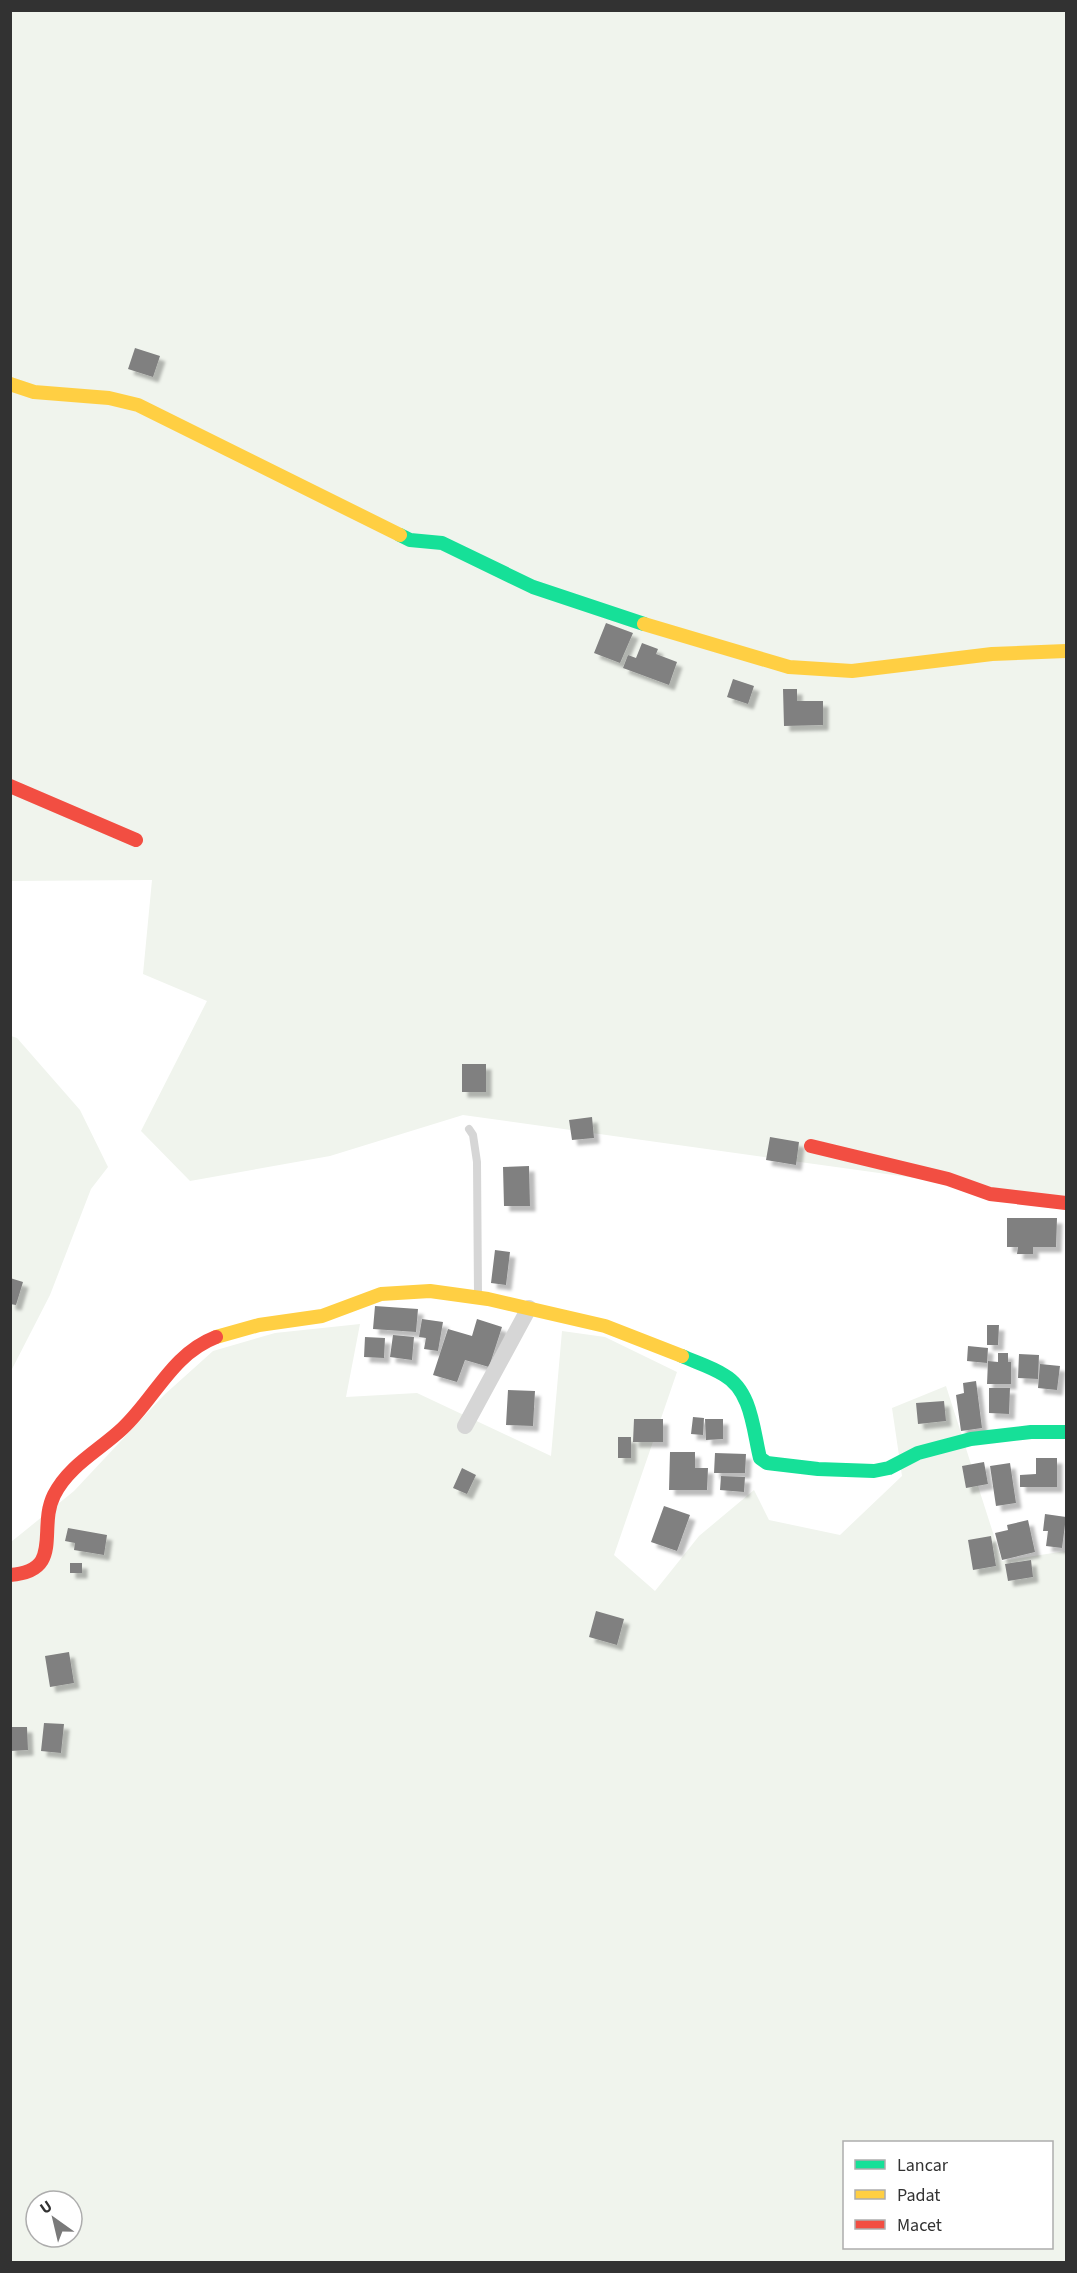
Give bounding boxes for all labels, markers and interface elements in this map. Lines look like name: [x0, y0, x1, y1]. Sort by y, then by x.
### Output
legend: [843, 2141, 1053, 2249]
text: Lancar: [897, 2153, 949, 2178]
text: Padat: [897, 2183, 940, 2208]
north arrow: [24, 2189, 84, 2249]
text: U: [36, 2195, 57, 2219]
text: Macet: [897, 2213, 942, 2238]

